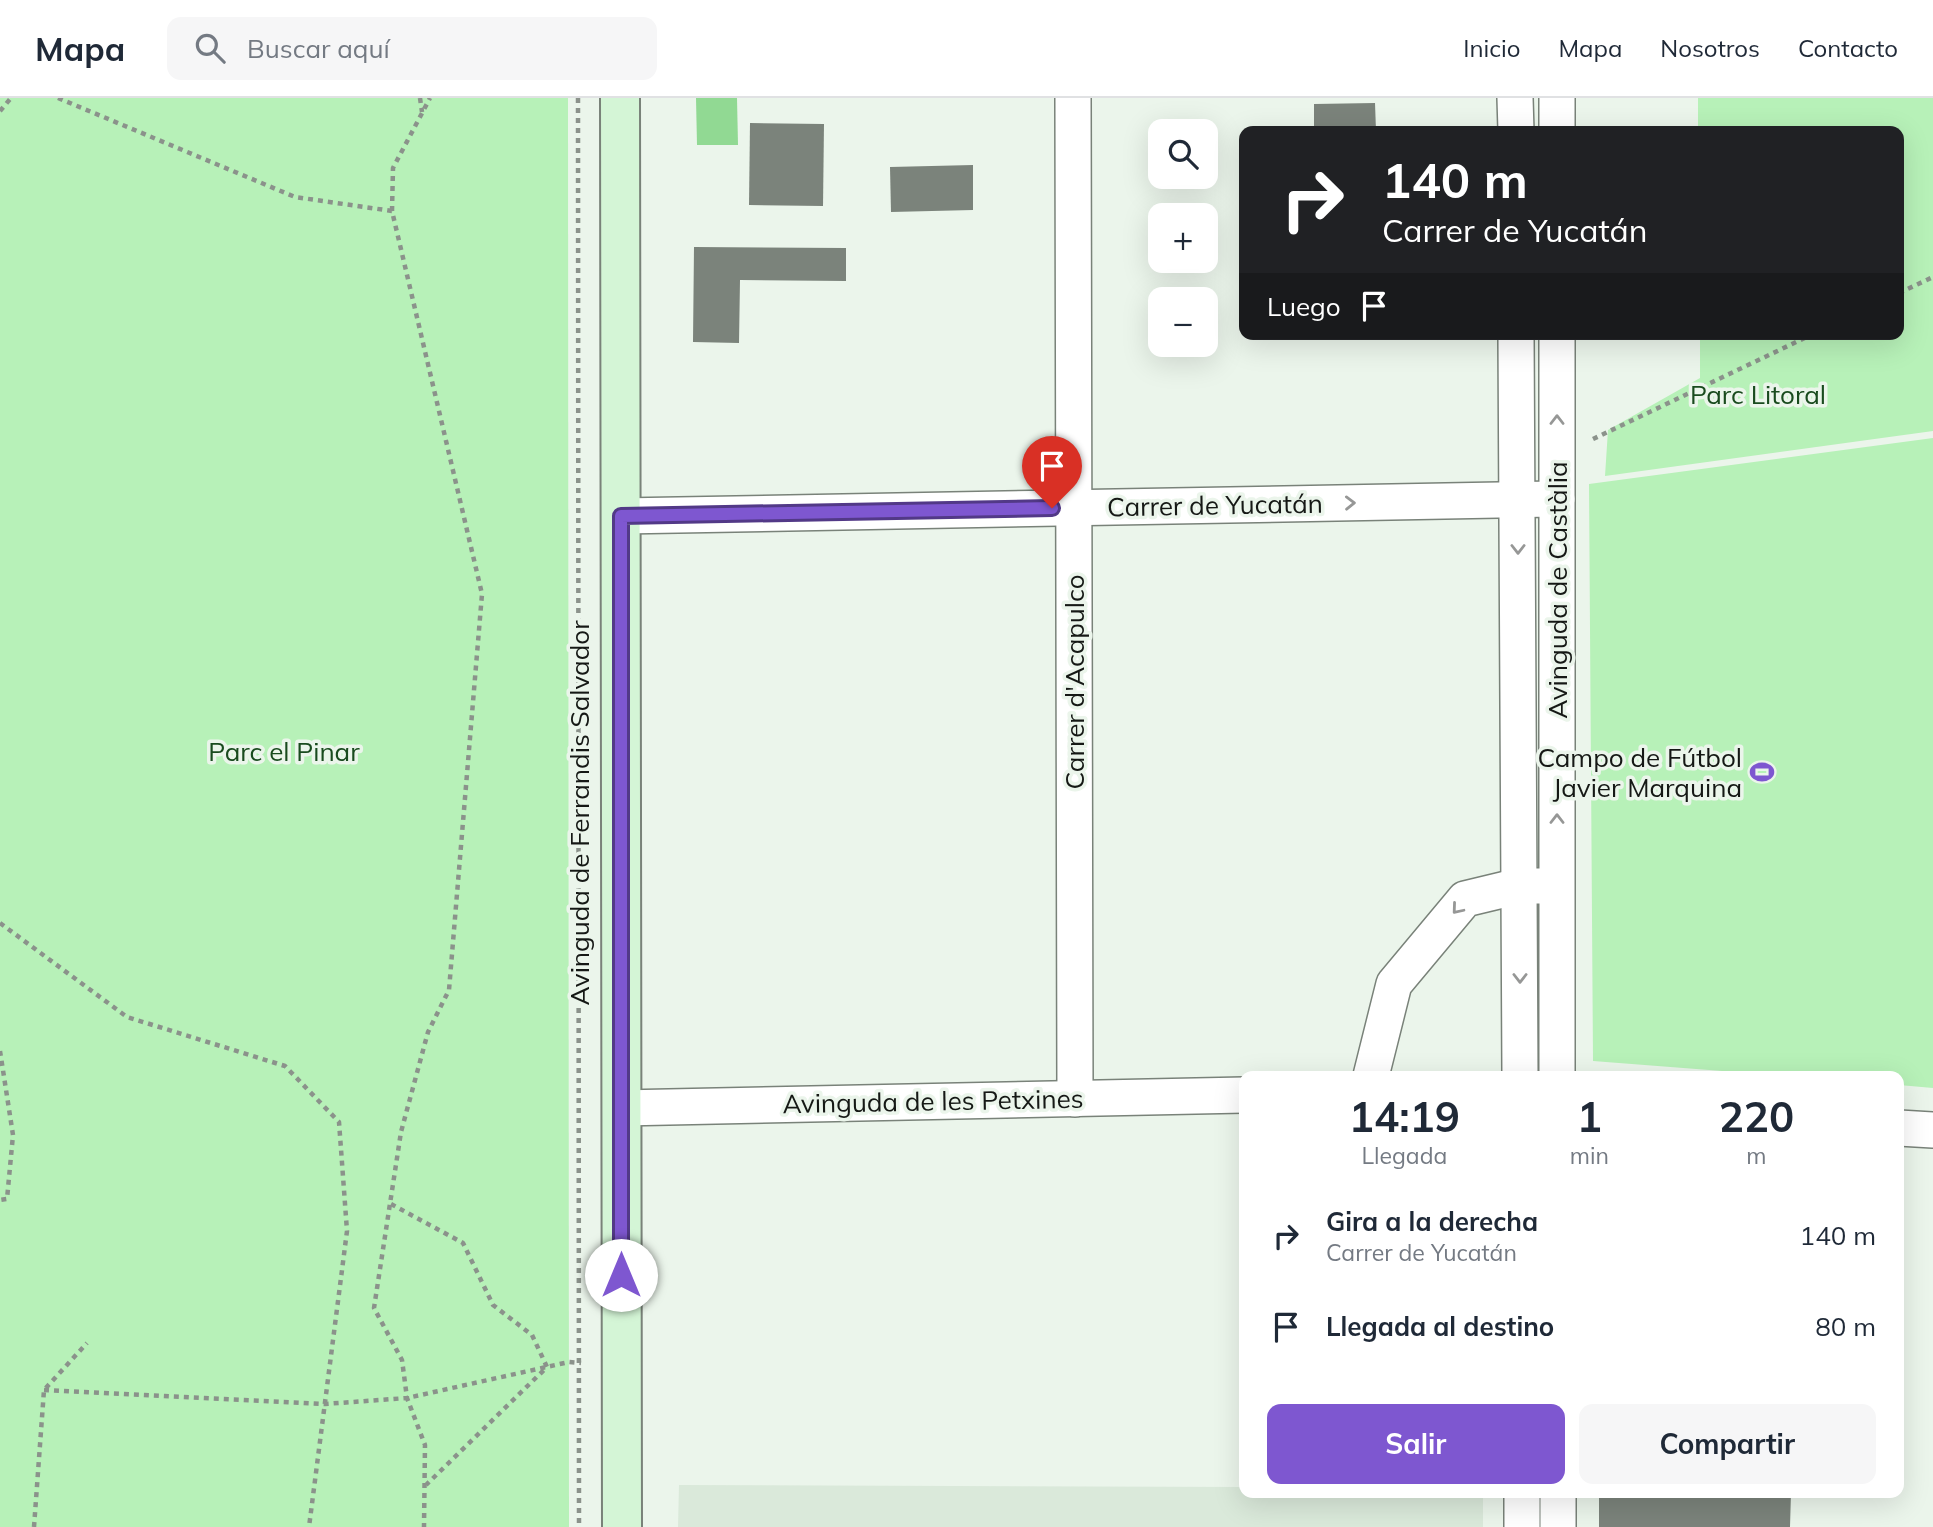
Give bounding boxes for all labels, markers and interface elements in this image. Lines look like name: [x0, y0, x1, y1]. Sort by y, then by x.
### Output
search box: [167, 17, 657, 80]
text: Mapa: [35, 28, 125, 69]
icon: search: [191, 29, 229, 67]
text: Buscar aquí: [247, 32, 390, 65]
text: Inicio: [1463, 33, 1520, 63]
text: Mapa: [1558, 33, 1622, 63]
text: Nosotros: [1660, 33, 1760, 63]
text: Contacto: [1798, 33, 1898, 63]
map controls: [1148, 119, 1218, 357]
button: search: [1148, 119, 1218, 189]
text: 140 m: [1382, 149, 1528, 210]
icon: right: [1267, 154, 1358, 245]
button: +: [1148, 203, 1218, 273]
text: Carrer de Yucatán: [1382, 210, 1648, 250]
button: −: [1148, 287, 1218, 357]
icon: arrive: [1355, 287, 1393, 325]
text: Luego: [1267, 290, 1341, 323]
park label: Parc Litoral: [1690, 378, 1826, 411]
one-way arrow: [1549, 414, 1565, 424]
pin: [1022, 436, 1082, 508]
icon: arrive: [1033, 447, 1071, 485]
street label: Avinguda de Castàlia: [1541, 461, 1574, 719]
street label: Carrer de Yucatán: [1107, 487, 1323, 523]
one-way arrow: [1345, 495, 1356, 510]
one-way arrow: [1510, 544, 1525, 555]
street label: Carrer d'Acapulco: [1058, 575, 1091, 789]
street label: Avinguda de Ferrandis Salvador: [563, 620, 596, 1006]
park label: Parc el Pinar: [208, 735, 360, 768]
place label: Campo de Fútbol Javier Marquina: [1537, 741, 1742, 804]
sports icon: Campo de Fútbol Javier Marquina: [1748, 758, 1776, 786]
one-way arrow: [1549, 813, 1565, 823]
one-way arrow: [1453, 900, 1465, 913]
one-way arrow: [1512, 974, 1528, 984]
street label: Avinguda de les Petxines: [782, 1082, 1084, 1120]
text: 14:19: [1349, 1090, 1460, 1143]
text: 1: [1577, 1090, 1602, 1143]
text: 220: [1719, 1090, 1794, 1143]
text: Llegada: [1361, 1141, 1447, 1170]
text: min: [1570, 1141, 1609, 1170]
text: m: [1746, 1141, 1767, 1170]
text: Gira a la derecha: [1326, 1205, 1538, 1238]
icon: right: [1267, 1217, 1305, 1255]
text: 140 m: [1800, 1219, 1876, 1252]
position arrow: [584, 1238, 658, 1312]
text: Carrer de Yucatán: [1326, 1238, 1517, 1267]
icon: arrive: [1267, 1308, 1305, 1346]
text: Llegada al destino: [1326, 1310, 1554, 1343]
text: 80 m: [1815, 1310, 1876, 1343]
button: Salir: [1267, 1404, 1565, 1484]
button: Compartir: [1579, 1404, 1876, 1484]

